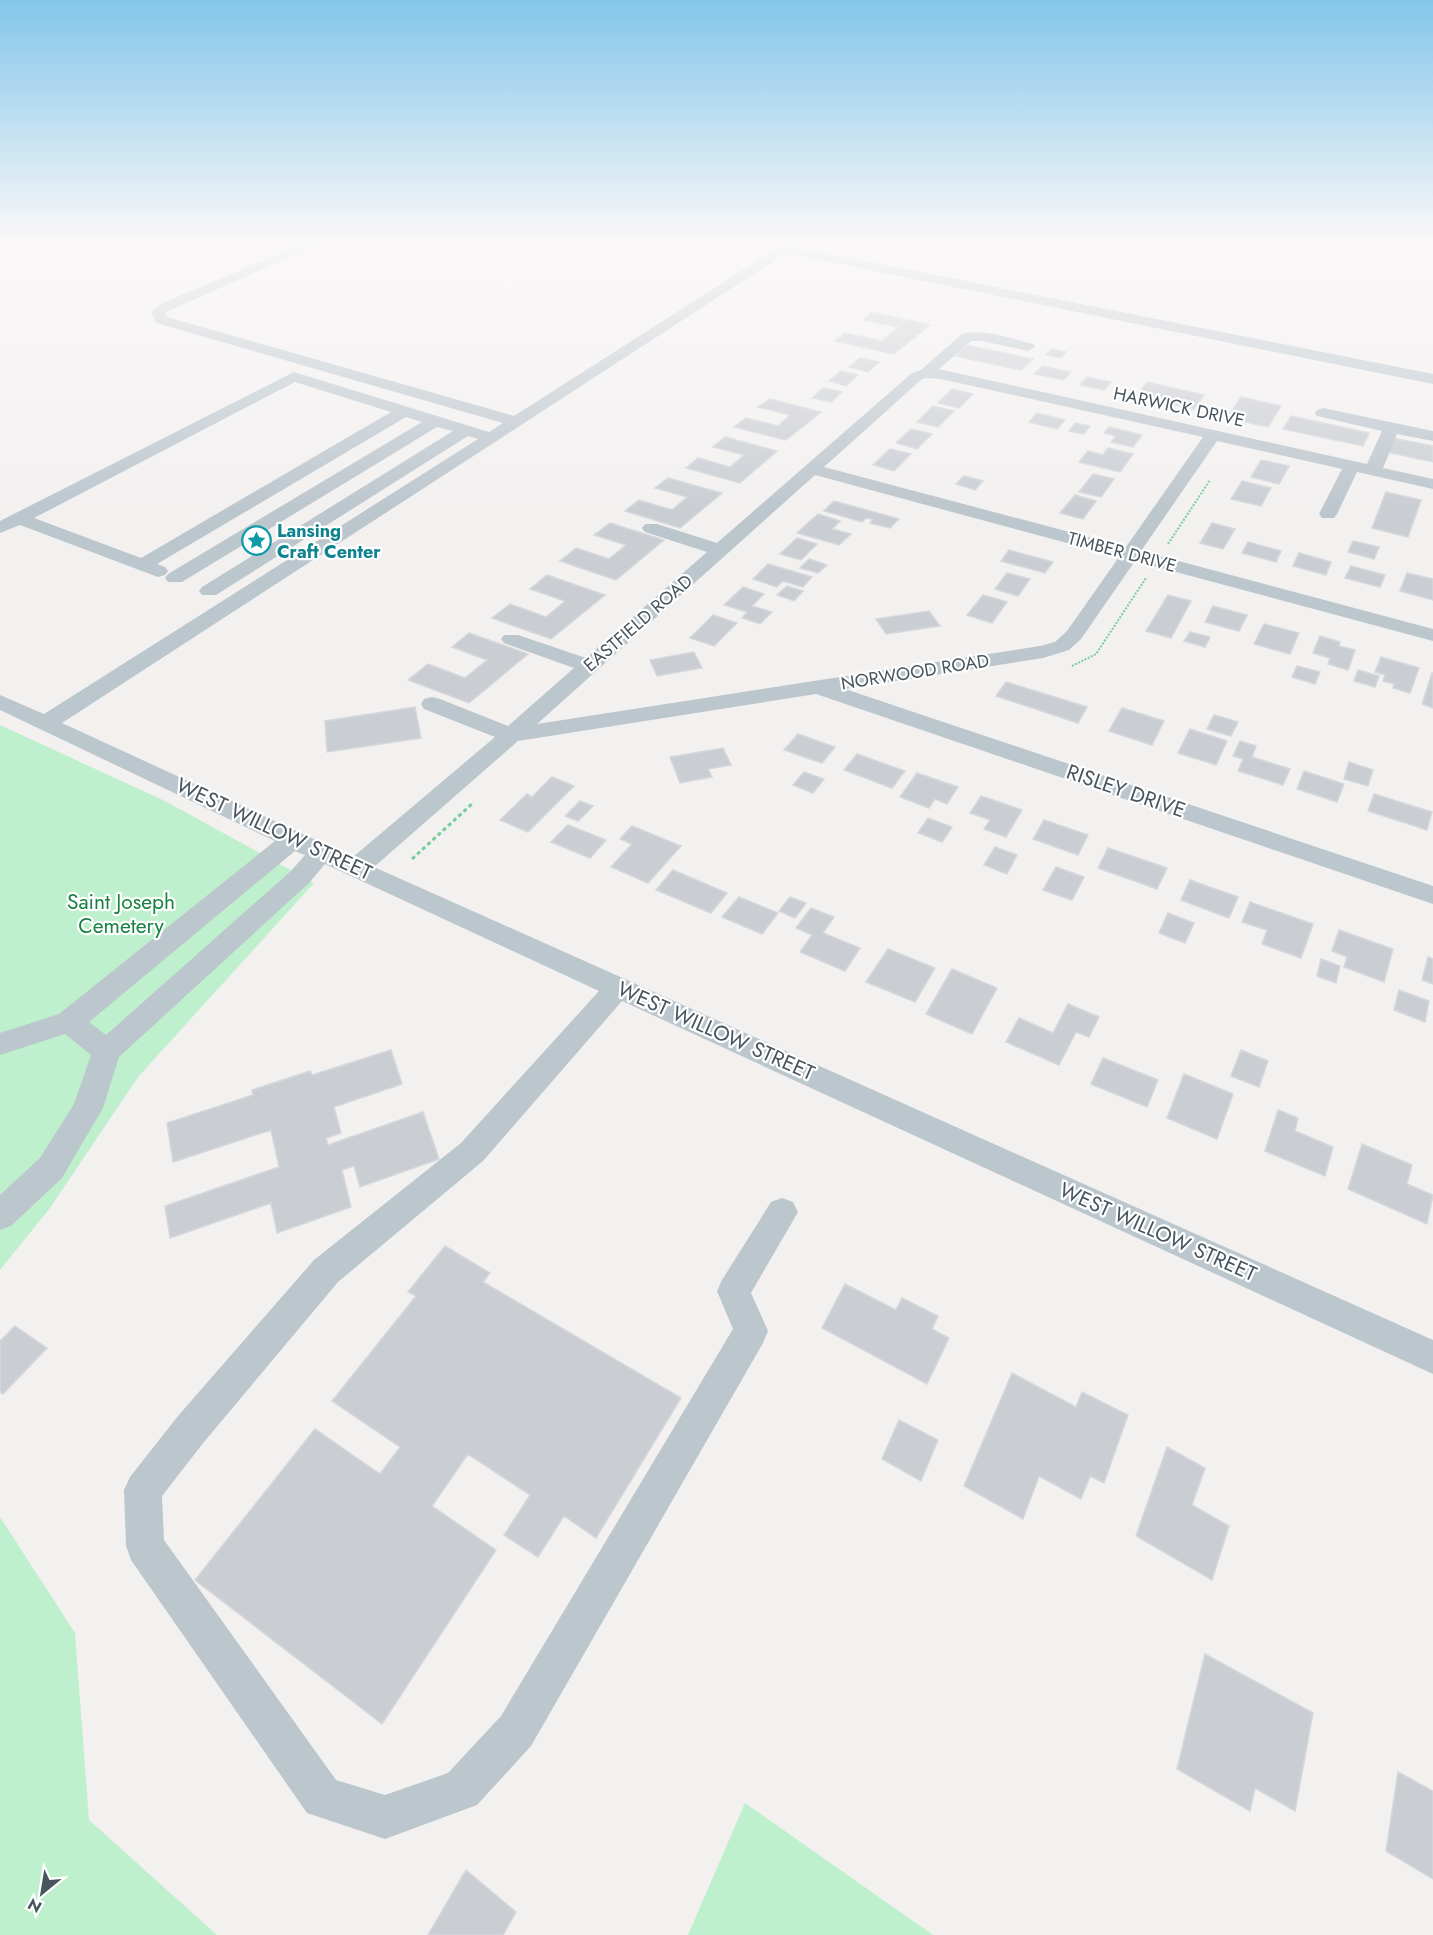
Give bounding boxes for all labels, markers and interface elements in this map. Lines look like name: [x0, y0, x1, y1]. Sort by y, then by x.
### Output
street label: HARWICK DRIVE: [1111, 380, 1247, 434]
place label: Lansing Craft Center: [277, 518, 381, 565]
place icon: Lansing Craft Center: [240, 525, 272, 557]
street label: TIMBER DRIVE: [1065, 525, 1179, 579]
street label: EASTFIELD ROAD: [578, 568, 698, 678]
street label: NORWOOD ROAD: [839, 647, 991, 697]
street label: RISLEY DRIVE: [1062, 757, 1190, 825]
street label: WEST WILLOW STREET: [171, 770, 377, 888]
park label: Saint Joseph Cemetery: [67, 887, 175, 941]
street label: WEST WILLOW STREET: [613, 974, 820, 1088]
street label: WEST WILLOW STREET: [1055, 1175, 1262, 1289]
north arrow: [12, 1863, 72, 1923]
text: N: [23, 1892, 46, 1919]

